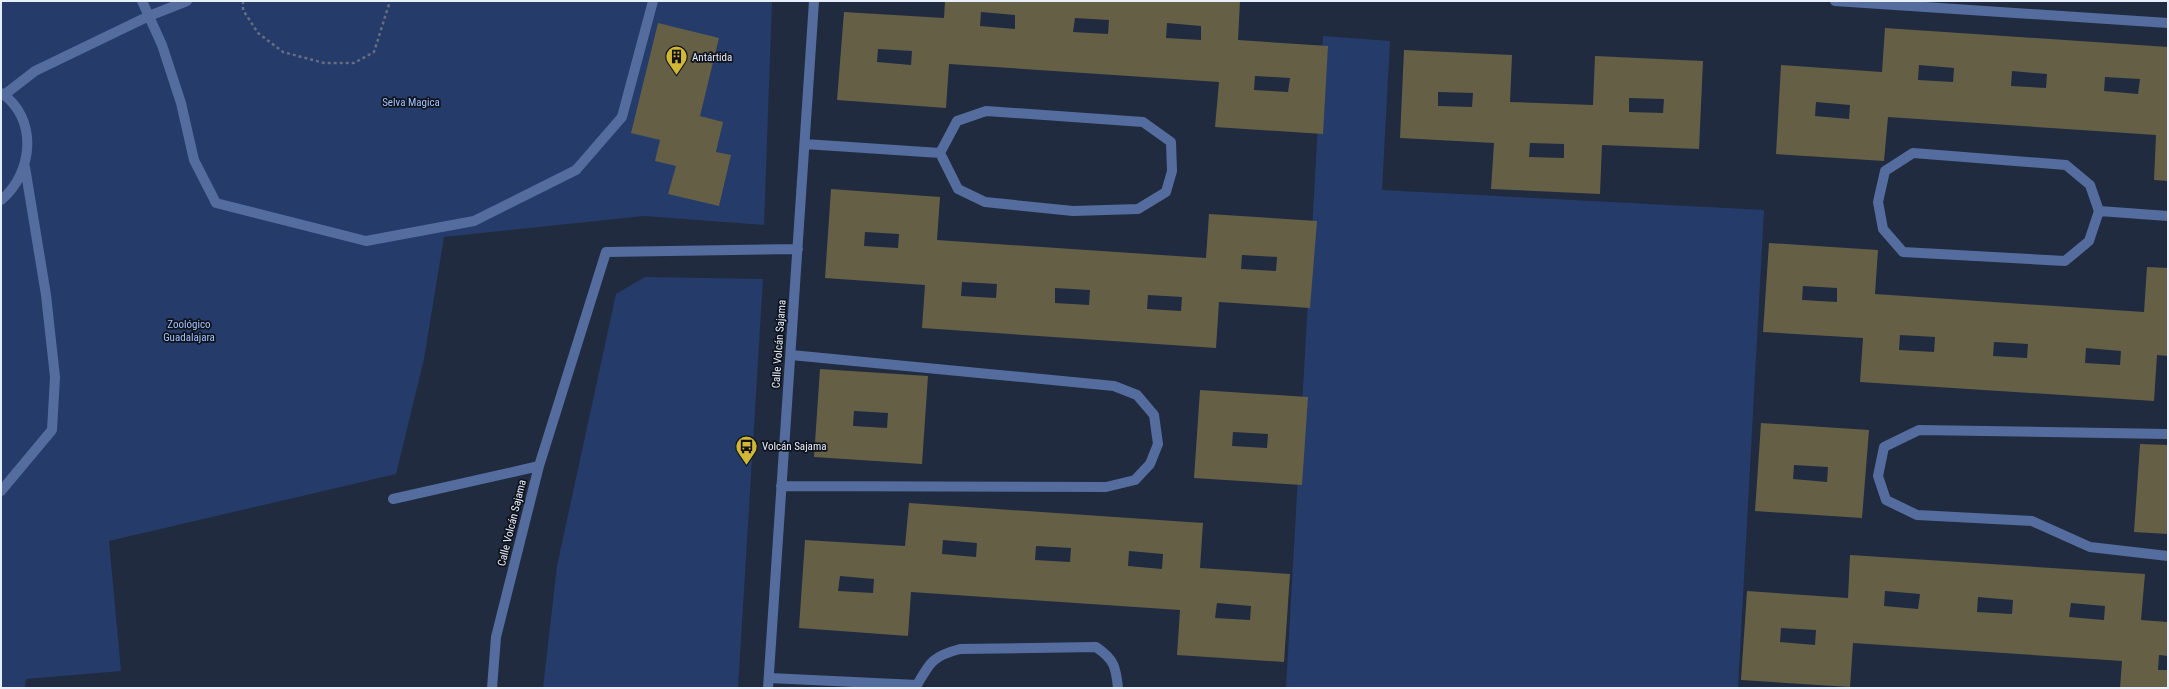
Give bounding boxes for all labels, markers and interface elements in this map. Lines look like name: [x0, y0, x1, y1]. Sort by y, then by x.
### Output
building icon: Antártida: [664, 44, 690, 77]
place label: Antártida: [692, 51, 732, 64]
park label: Selva Magica: [382, 96, 440, 109]
street label: Calle Volcán Sajama: [769, 299, 789, 389]
park label: Zoológico Guadalajara: [163, 318, 215, 344]
bus stop icon: Volcán Sajama: [734, 433, 760, 466]
place label: Volcán Sajama: [762, 440, 826, 453]
street label: Calle Volcán Sajama: [495, 478, 529, 568]

